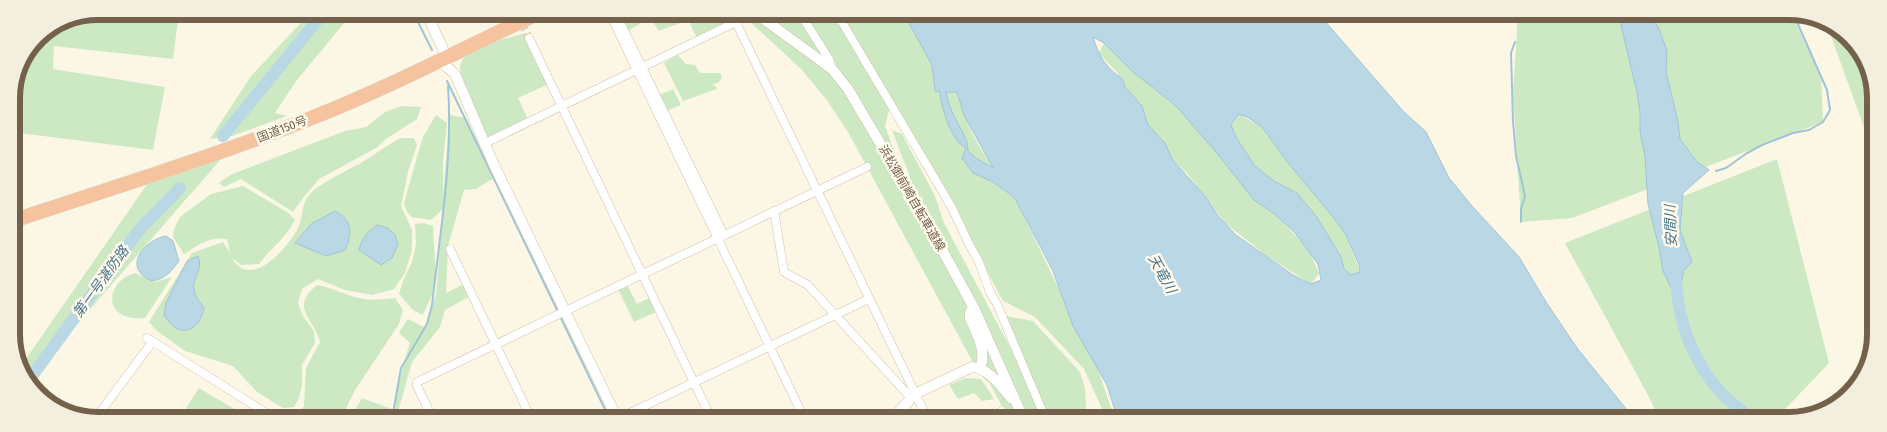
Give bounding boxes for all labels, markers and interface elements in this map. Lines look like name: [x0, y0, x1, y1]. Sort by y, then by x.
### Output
street label: 国道150号: [255, 113, 309, 145]
street label: 浜松御前崎自転車道線: [876, 143, 948, 253]
water label: 安間川: [1662, 203, 1680, 247]
water label: 第一号湛防路: [69, 242, 133, 321]
water label: 天竜川: [1144, 252, 1181, 298]

